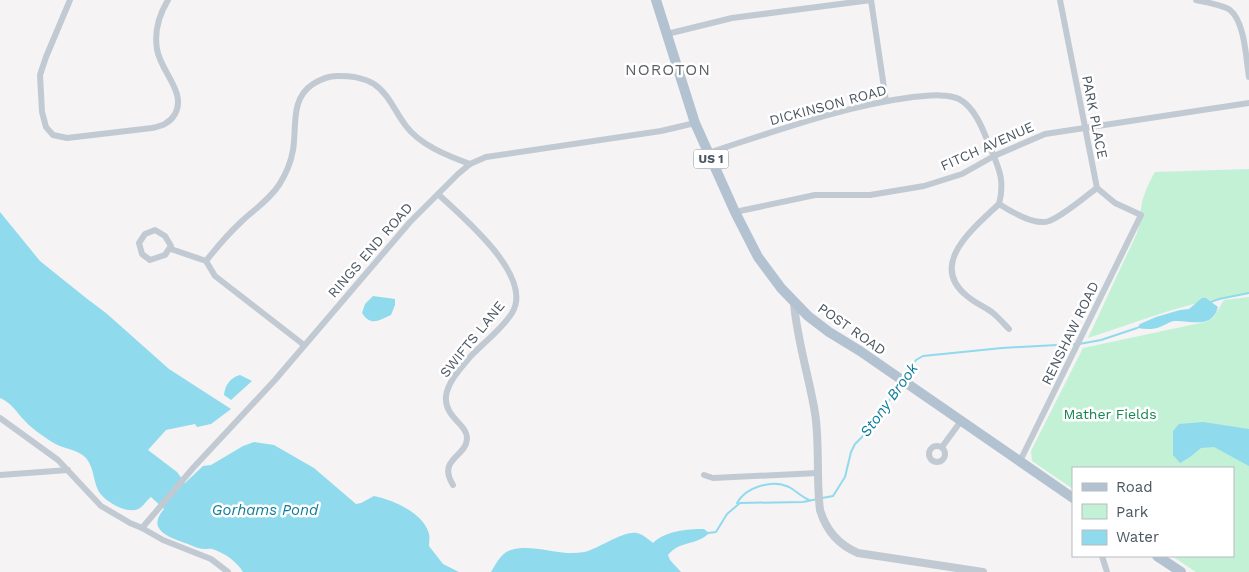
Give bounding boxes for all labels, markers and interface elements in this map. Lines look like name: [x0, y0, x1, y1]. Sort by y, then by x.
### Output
district label: NOROTON: [625, 60, 711, 79]
street label: PARK PLACE: [1079, 74, 1111, 160]
street label: DICKINSON ROAD: [768, 82, 888, 128]
street label: FITCH AVENUE: [938, 118, 1036, 174]
road number: US 1: [694, 150, 728, 168]
street label: RINGS END ROAD: [324, 199, 416, 301]
street label: RENSHAW ROAD: [1038, 279, 1102, 387]
street label: SWIFTS LANE: [436, 298, 508, 380]
street label: POST ROAD: [815, 300, 889, 358]
water label: Stony Brook: [856, 359, 922, 440]
park label: Mather Fields: [1063, 406, 1157, 422]
legend: [1072, 467, 1234, 557]
text: Road: [1116, 478, 1153, 496]
water label: Gorhams Pond: [212, 501, 319, 519]
text: Park: [1116, 503, 1149, 521]
text: Water: [1116, 528, 1159, 546]

